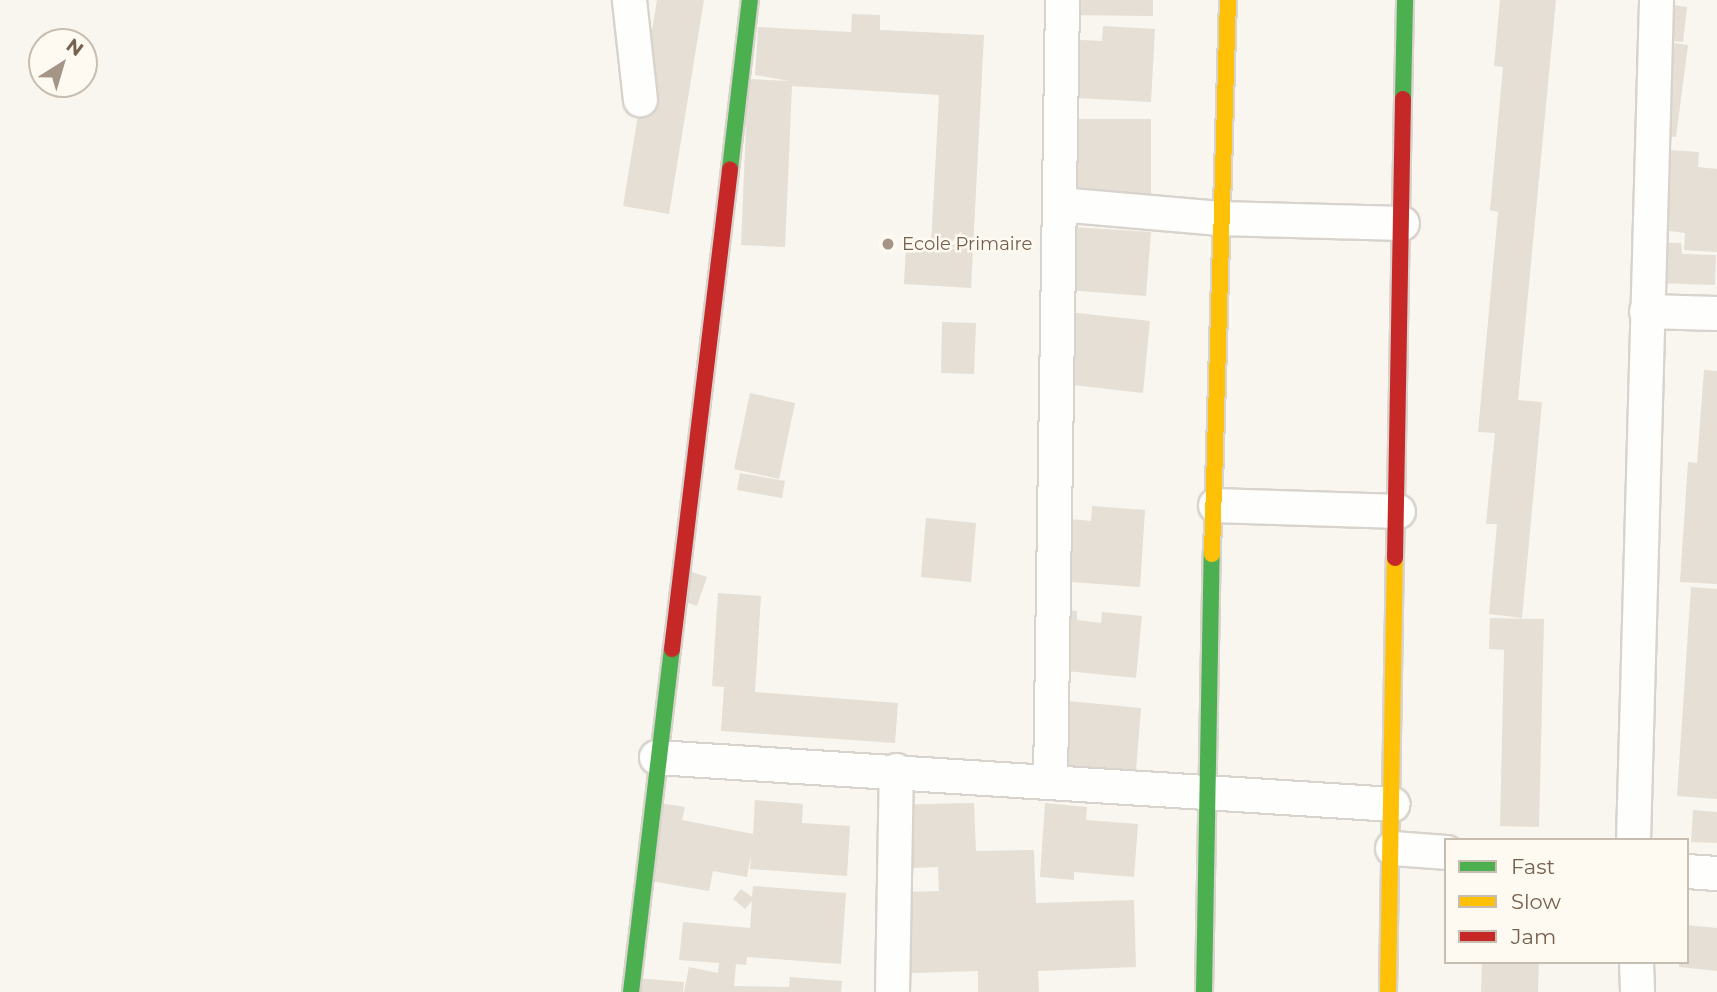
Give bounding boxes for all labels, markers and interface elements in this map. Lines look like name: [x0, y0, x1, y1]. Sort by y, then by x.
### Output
north arrow: [28, 28, 98, 98]
text: N: [62, 34, 88, 61]
place label: Ecole Primaire: [902, 233, 1032, 255]
marker: Ecole Primaire: [880, 236, 896, 252]
legend: [1444, 838, 1689, 964]
text: Fast: [1511, 854, 1555, 879]
text: Slow: [1511, 889, 1561, 914]
text: Jam: [1511, 924, 1556, 949]

